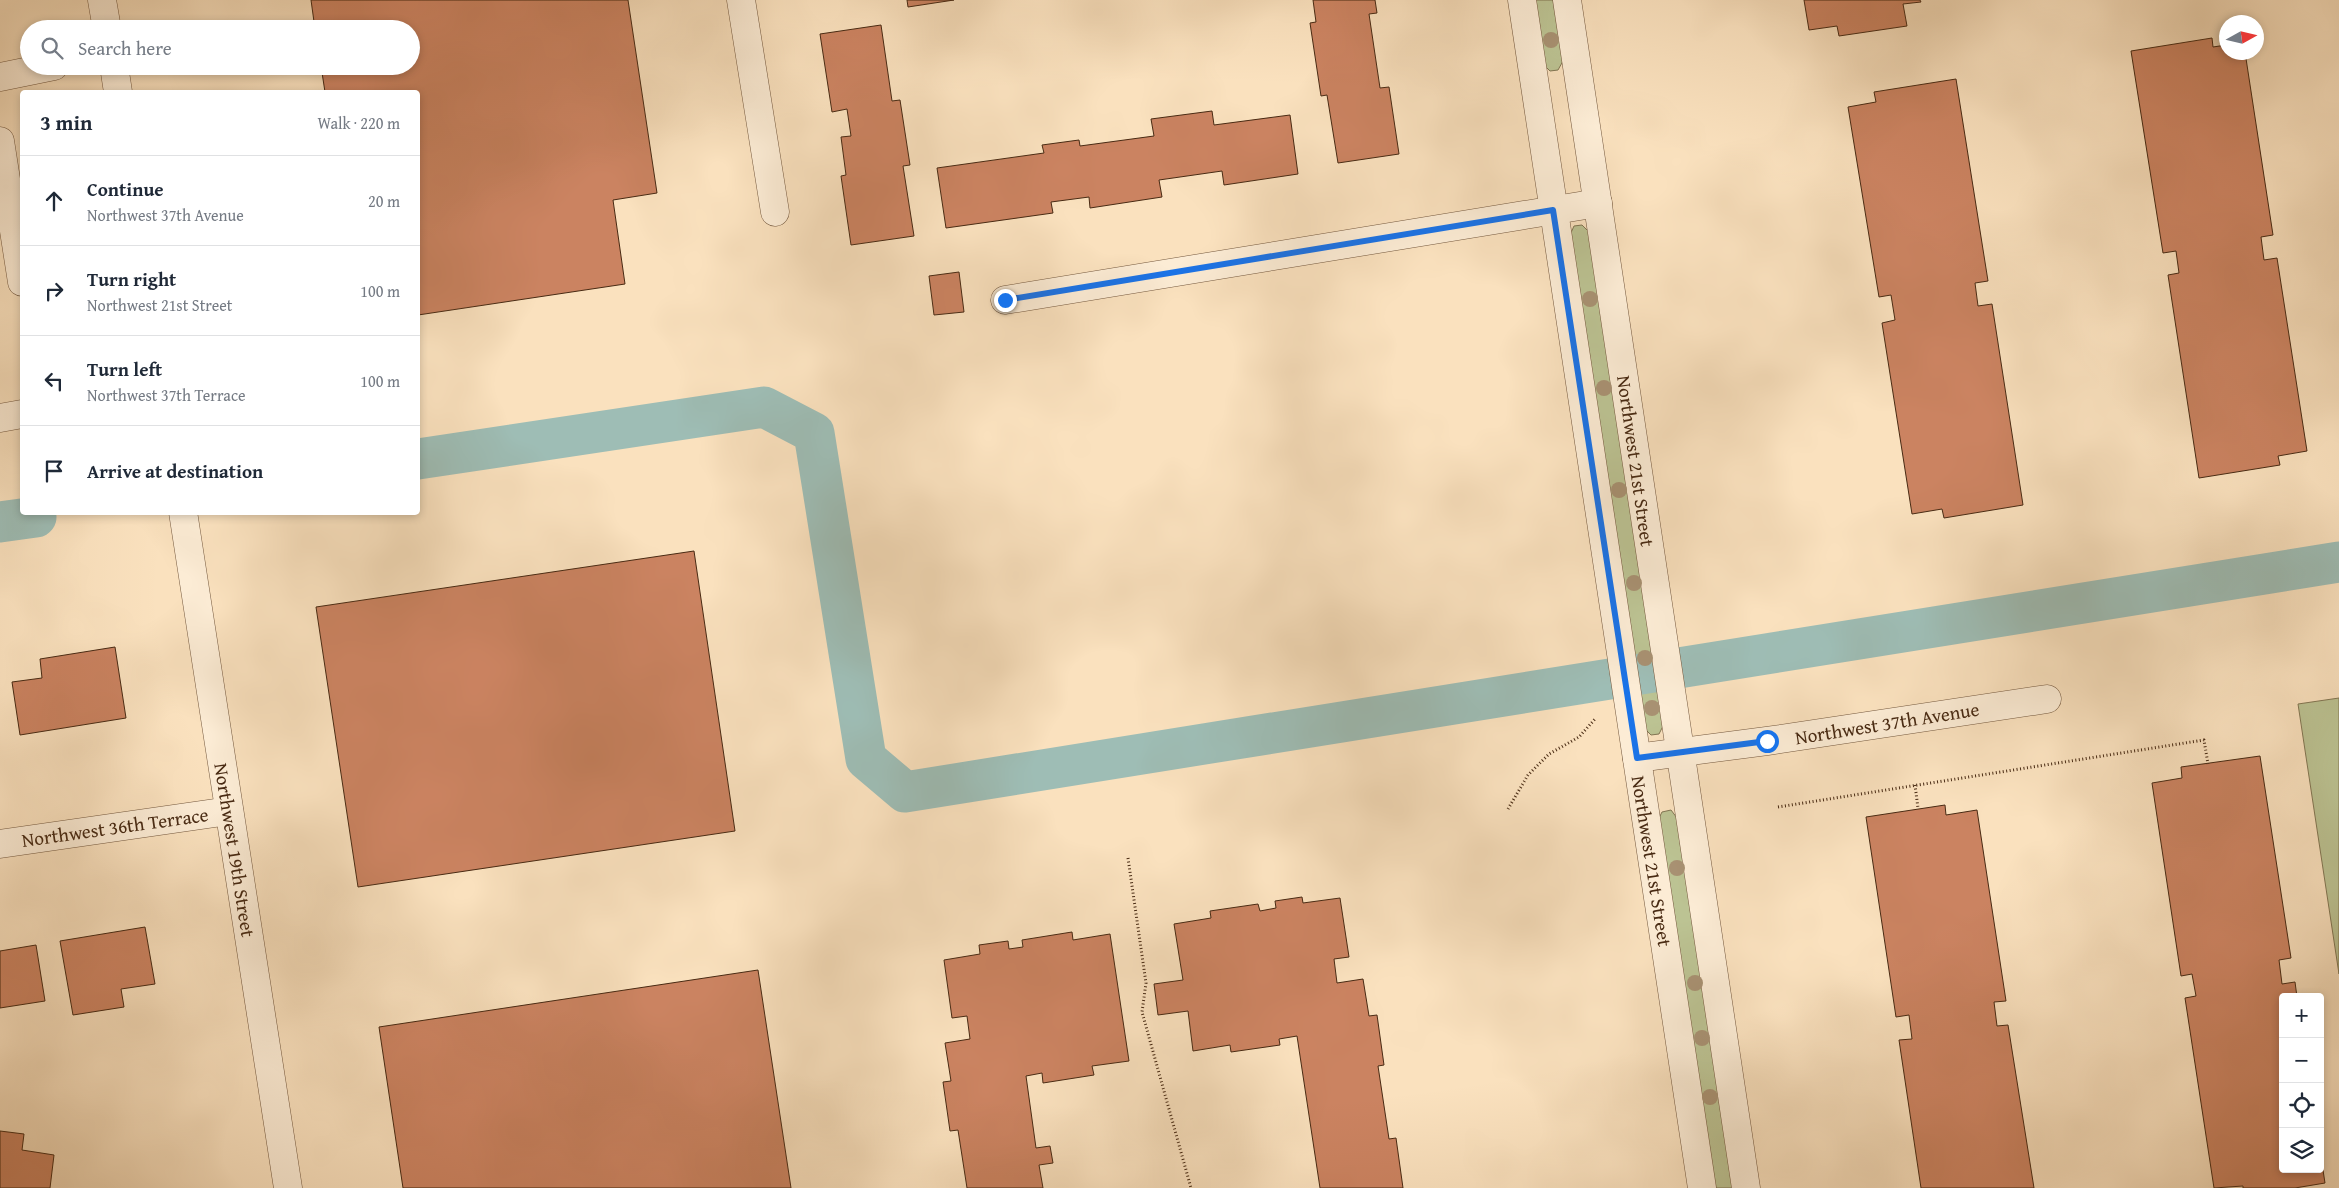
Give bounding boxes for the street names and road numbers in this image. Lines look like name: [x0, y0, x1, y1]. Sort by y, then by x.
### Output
street label: Northwest 21st Street: [1610, 374, 1662, 549]
street label: Northwest 37th Avenue: [1793, 695, 1981, 751]
street label: Northwest 19th Street: [207, 761, 263, 939]
street label: Northwest 21st Street: [1625, 774, 1679, 949]
street label: Northwest 36th Terrace: [20, 800, 210, 854]

